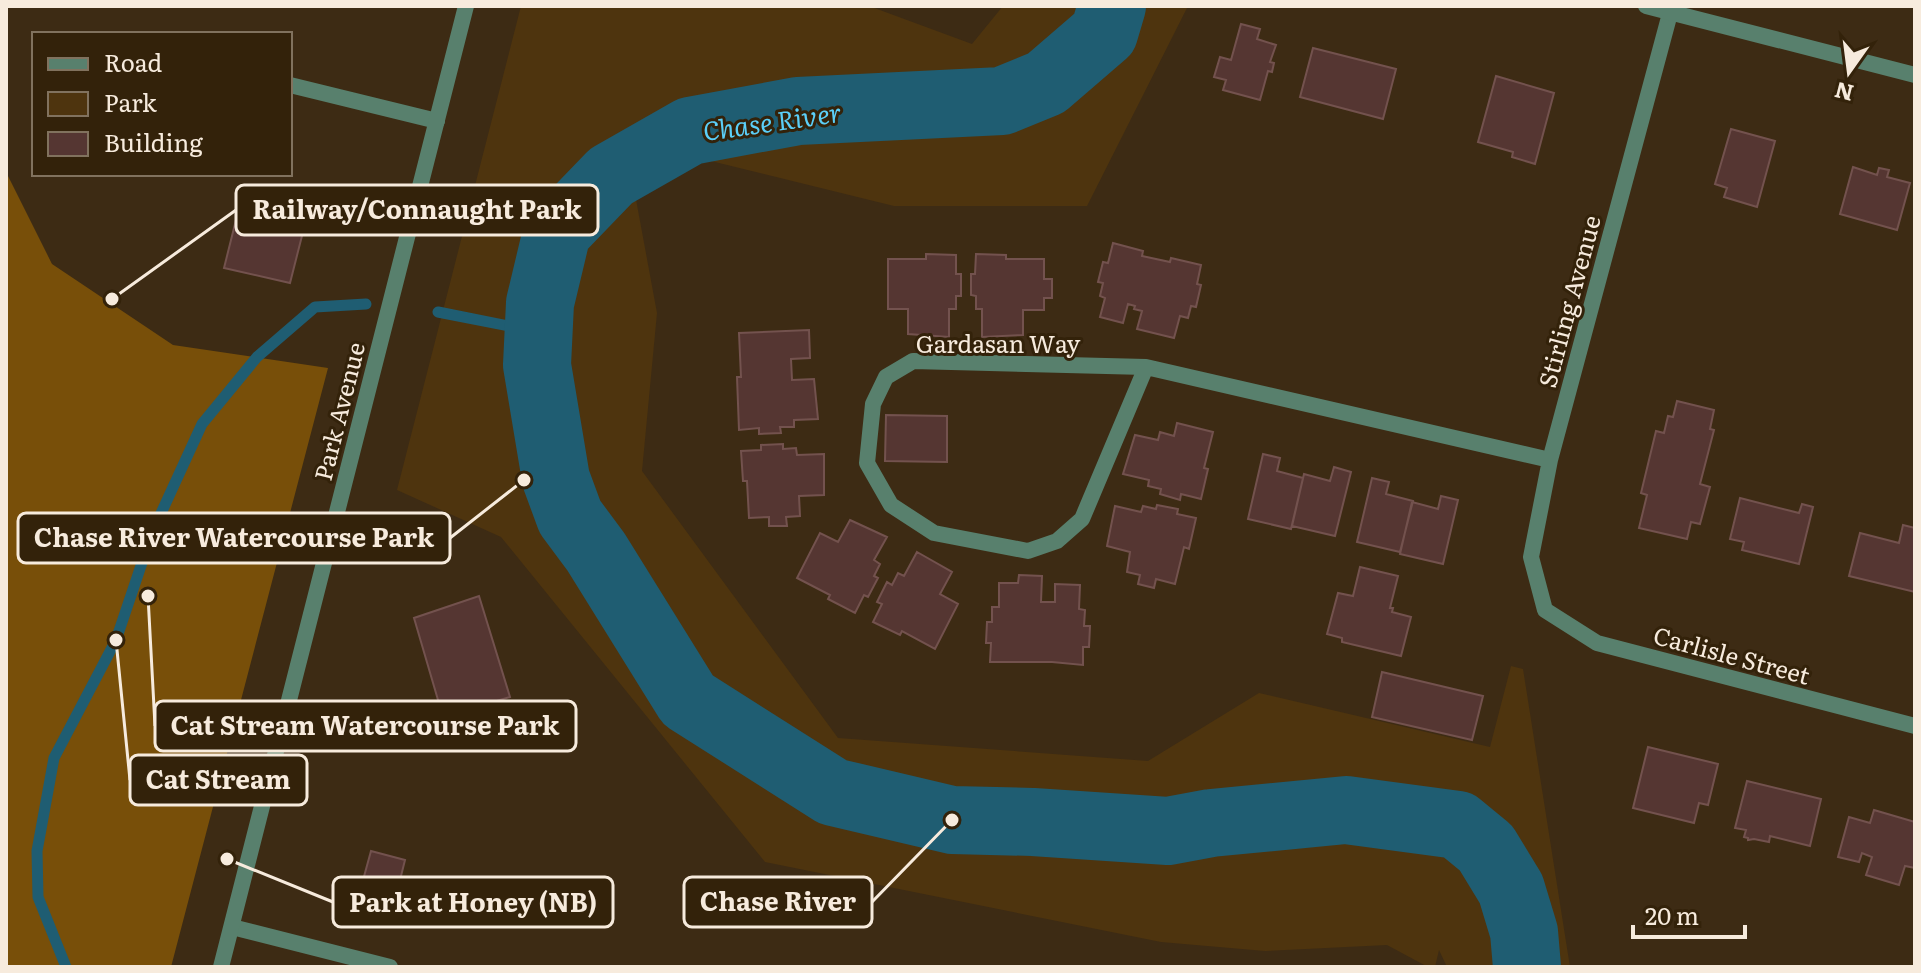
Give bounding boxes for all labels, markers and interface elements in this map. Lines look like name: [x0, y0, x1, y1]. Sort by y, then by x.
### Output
legend: [32, 32, 292, 176]
north arrow: [1809, 32, 1889, 112]
text: Road: [104, 44, 163, 79]
text: N: [1831, 75, 1857, 111]
text: Park: [104, 84, 157, 119]
water label: Chase River: [700, 91, 844, 149]
text: Building: [104, 124, 203, 159]
callout: Railway/Connaught Park: [236, 185, 598, 235]
text: Railway/Connaught Park: [252, 188, 582, 227]
street label: Stirling Avenue: [1528, 211, 1608, 391]
street label: Gardasan Way: [916, 325, 1081, 360]
street label: Park Avenue: [304, 338, 372, 484]
callout: Chase River Watercourse Park: [18, 513, 450, 563]
text: Chase River Watercourse Park: [34, 516, 435, 555]
street label: Carlisle Street: [1650, 616, 1814, 692]
callout: Cat Stream Watercourse Park: [155, 701, 576, 751]
text: Cat Stream Watercourse Park: [170, 704, 560, 743]
callout: Cat Stream: [130, 755, 307, 805]
text: Cat Stream: [145, 758, 291, 797]
callout: Park at Honey (NB): [333, 877, 613, 927]
callout: Chase River: [684, 877, 872, 927]
text: Chase River: [700, 880, 856, 919]
text: Park at Honey (NB): [349, 881, 597, 920]
scale bar: [1633, 889, 1745, 939]
text: 20 m: [1645, 897, 1699, 932]

